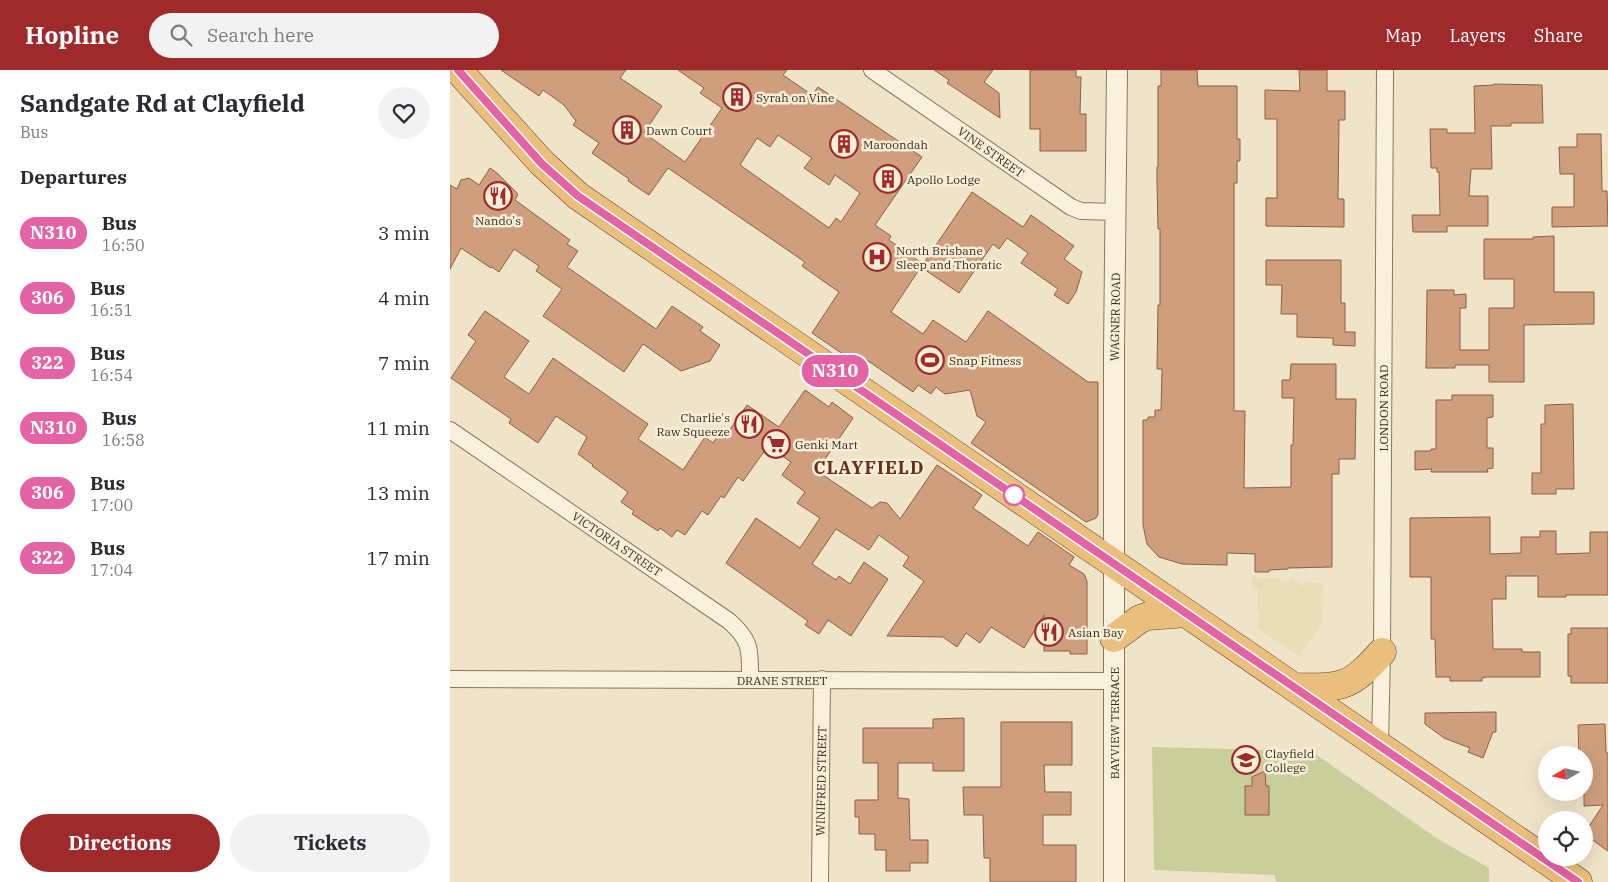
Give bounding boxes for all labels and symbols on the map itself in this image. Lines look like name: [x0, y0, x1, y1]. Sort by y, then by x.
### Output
building icon: Syrah on Vine: [722, 82, 752, 112]
place label: Syrah on Vine: [756, 90, 834, 105]
building icon: Dawn Court: [612, 115, 642, 145]
place label: Dawn Court: [646, 123, 712, 138]
street label: VINE STREET: [955, 124, 1027, 181]
building icon: Maroondah: [829, 129, 859, 159]
place label: Maroondah: [863, 137, 929, 152]
building icon: Apollo Lodge: [873, 164, 903, 194]
place label: Apollo Lodge: [907, 172, 980, 187]
restaurant icon: Nando's: [483, 181, 513, 211]
place label: Nando's: [475, 213, 521, 228]
hospital icon: North Brisbane Sleep and Thoratic: [862, 242, 892, 272]
place label: North Brisbane Sleep and Thoratic: [896, 243, 1002, 272]
street label: WAGNER ROAD: [1107, 273, 1123, 361]
sports icon: Snap Fitness: [915, 345, 945, 375]
place label: Snap Fitness: [949, 353, 1022, 368]
line badge: N310: [800, 355, 870, 387]
street label: LONDON ROAD: [1376, 364, 1391, 452]
restaurant icon: Charlie's Raw Squeeze: [734, 409, 764, 439]
place label: Charlie's Raw Squeeze: [656, 410, 730, 439]
supermarket icon: Genki Mart: [761, 429, 791, 459]
place label: Genki Mart: [795, 437, 858, 452]
district label: CLAYFIELD: [813, 456, 925, 479]
unlabelled marker: [1003, 484, 1025, 506]
street label: VICTORIA STREET: [569, 508, 665, 580]
restaurant icon: Asian Bay: [1034, 617, 1064, 647]
place label: Asian Bay: [1068, 625, 1124, 640]
street label: BAYVIEW TERRACE: [1107, 667, 1122, 779]
street label: DRANE STREET: [737, 673, 828, 688]
street label: WINIFRED STREET: [813, 726, 829, 836]
school or university icon: Clayfield College: [1231, 745, 1261, 775]
place label: Clayfield College: [1265, 746, 1314, 775]
north arrow: [1538, 746, 1592, 801]

